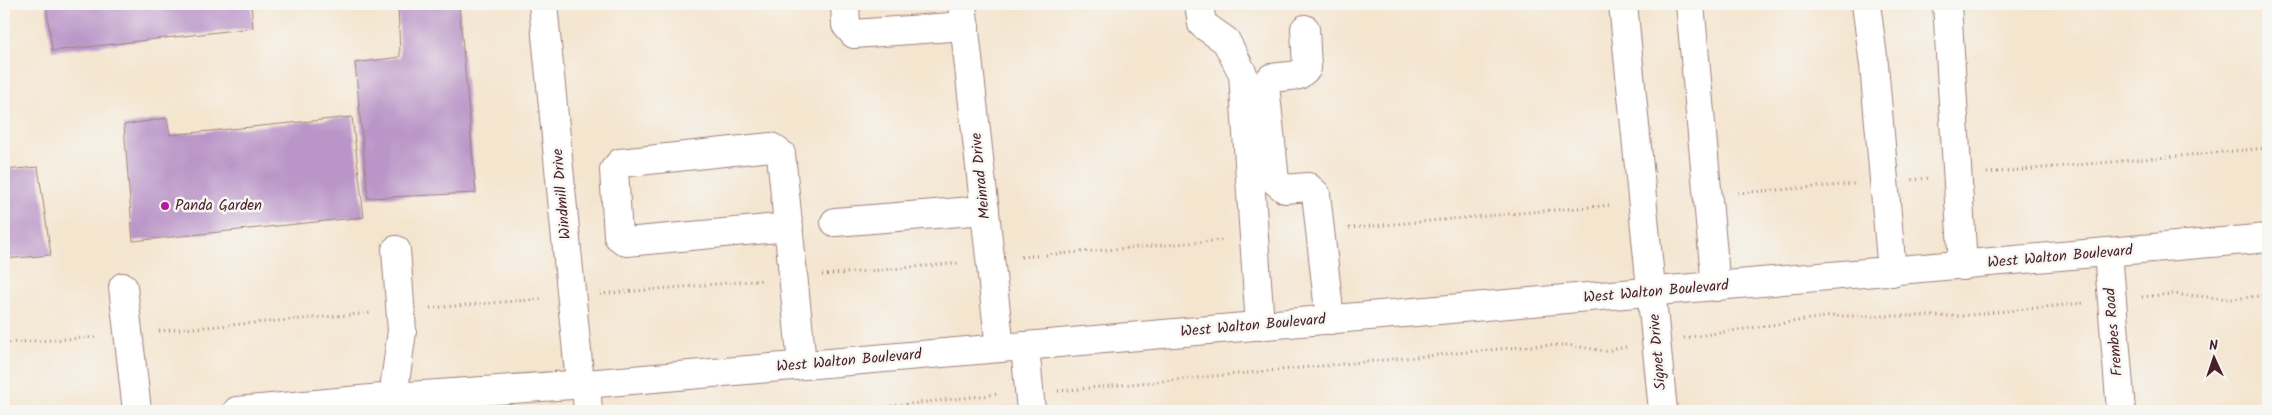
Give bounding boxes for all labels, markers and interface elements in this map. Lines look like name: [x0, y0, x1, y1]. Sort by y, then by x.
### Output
street label: Meinrad Drive: [964, 131, 997, 220]
street label: Windmill Drive: [546, 147, 578, 240]
place label: Panda Garden: [175, 194, 262, 218]
marker: Panda Garden: [159, 200, 171, 212]
street label: West Walton Boulevard: [1986, 239, 2134, 275]
street label: West Walton Boulevard: [1582, 274, 1730, 310]
street label: Frembes Road: [2098, 286, 2130, 377]
street label: West Walton Boulevard: [1179, 308, 1327, 344]
street label: Signet Drive: [1643, 313, 1673, 391]
north arrow: [2190, 332, 2240, 382]
text: N: [2208, 335, 2219, 357]
street label: West Walton Boulevard: [775, 343, 923, 379]

